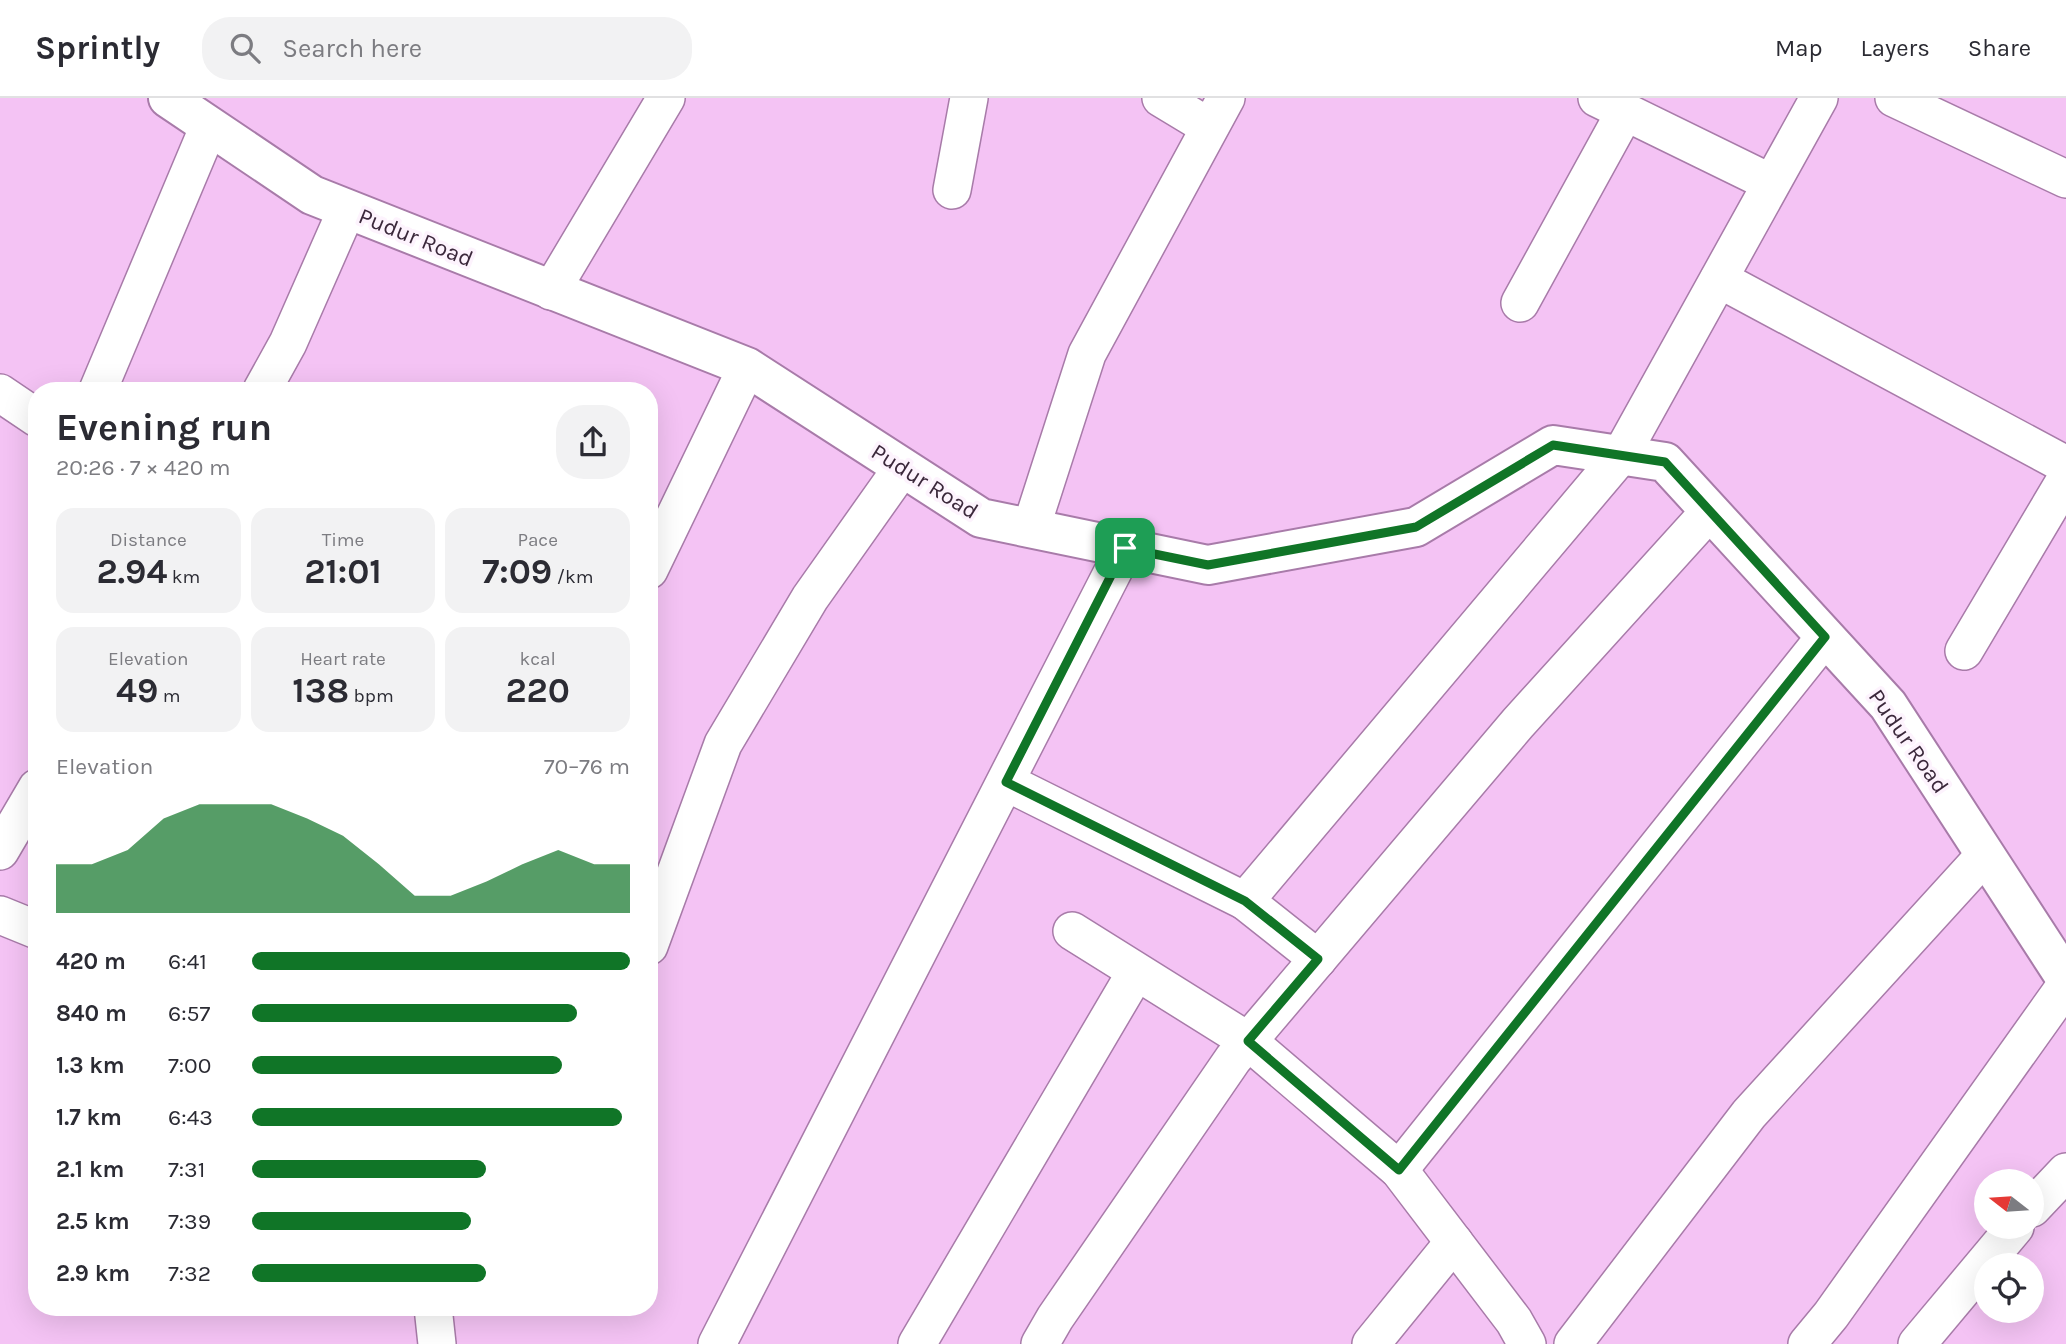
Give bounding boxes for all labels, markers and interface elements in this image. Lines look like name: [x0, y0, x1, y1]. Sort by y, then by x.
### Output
search box: [202, 17, 692, 80]
text: Sprintly: [35, 29, 160, 67]
icon: search: [226, 29, 264, 67]
text: Search here: [282, 33, 422, 64]
text: Map: [1775, 34, 1823, 62]
text: Layers: [1861, 34, 1930, 62]
text: Share: [1968, 34, 2031, 62]
street label: Pudur Road: [355, 202, 477, 273]
text: Evening run: [56, 405, 272, 450]
button: share: [556, 405, 630, 479]
street label: Pudur Road: [866, 438, 983, 525]
text: 20:26 · 7 × 420 m: [56, 454, 230, 481]
pin: [1095, 518, 1155, 578]
text: Distance: [110, 529, 187, 551]
text: Time: [322, 529, 364, 551]
text: Pace: [517, 529, 558, 551]
icon: arrive: [1106, 529, 1144, 567]
text: 2.94: [96, 551, 167, 592]
text: 21:01: [304, 551, 382, 592]
text: 7:09: [482, 551, 552, 592]
text: km: [167, 566, 200, 588]
text: /km: [552, 566, 593, 588]
text: Elevation: [108, 648, 189, 670]
text: Heart rate: [300, 648, 386, 670]
text: kcal: [520, 648, 556, 670]
text: 49: [116, 670, 158, 711]
text: 138: [292, 670, 349, 711]
text: 220: [505, 670, 570, 711]
street label: Pudur Road: [1863, 684, 1954, 799]
text: m: [158, 685, 181, 707]
text: bpm: [349, 685, 394, 707]
text: Elevation: [56, 753, 153, 780]
text: 70–76 m: [544, 753, 630, 780]
text: 420 m: [56, 948, 126, 975]
text: 6:41: [168, 948, 207, 975]
text: 840 m: [56, 1000, 127, 1027]
text: 6:57: [168, 1000, 210, 1027]
text: 1.3 km: [56, 1052, 125, 1079]
text: 7:00: [168, 1052, 211, 1079]
text: 1.7 km: [56, 1104, 122, 1131]
text: 6:43: [168, 1104, 213, 1131]
text: 2.1 km: [56, 1156, 124, 1183]
text: 7:31: [168, 1156, 205, 1183]
north arrow: [1974, 1169, 2044, 1239]
map controls: [1974, 1169, 2044, 1323]
text: 2.5 km: [56, 1208, 130, 1235]
text: 7:39: [168, 1208, 211, 1235]
button: locate: [1974, 1253, 2044, 1323]
text: 2.9 km: [56, 1260, 130, 1287]
text: 7:32: [168, 1260, 211, 1287]

